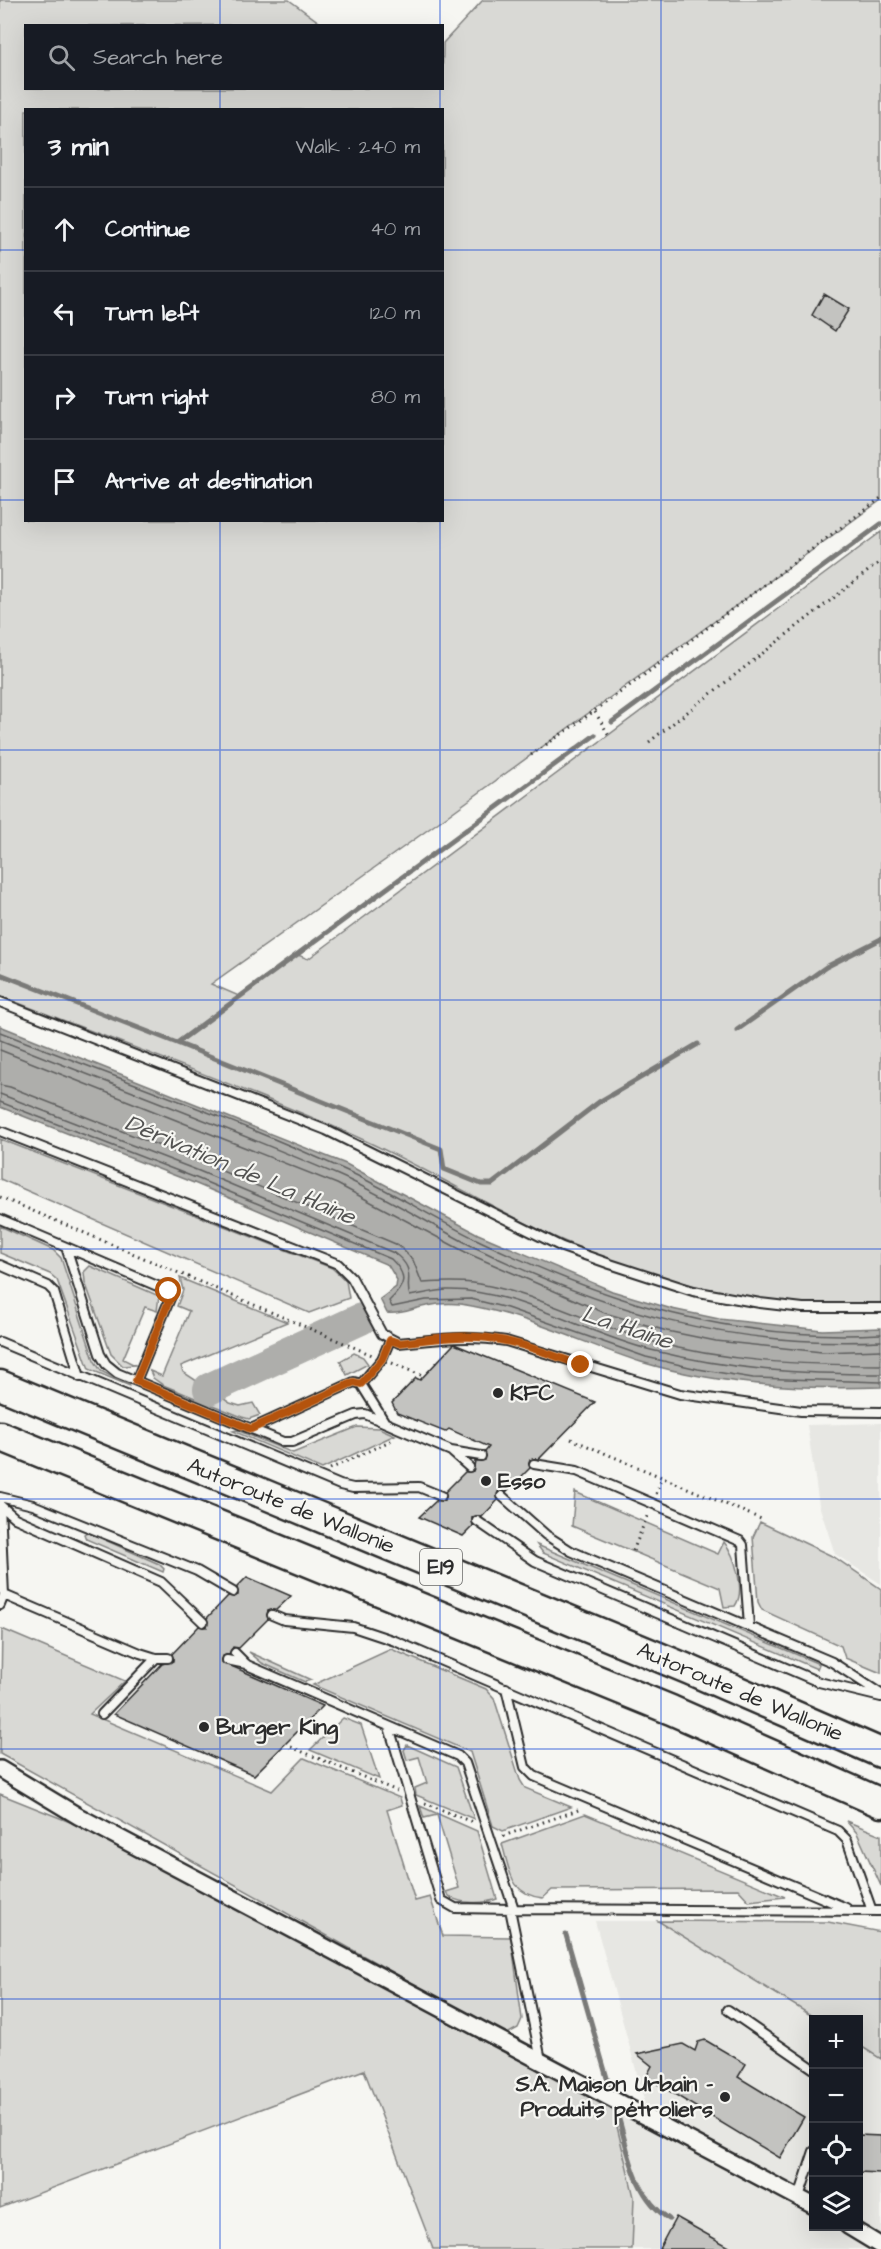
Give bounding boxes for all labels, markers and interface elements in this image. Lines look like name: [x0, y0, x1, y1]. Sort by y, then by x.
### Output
search box: [24, 24, 444, 90]
icon: search: [45, 41, 78, 74]
text: Search here: [93, 42, 223, 73]
text: 3 min: [48, 129, 109, 165]
text: Walk · 240 m: [296, 133, 420, 161]
icon: ahead: [48, 213, 81, 246]
text: Continue: [105, 214, 190, 245]
text: 40 m: [370, 215, 420, 243]
icon: left: [48, 297, 81, 330]
text: Turn left: [105, 298, 199, 329]
text: 120 m: [370, 299, 420, 327]
icon: right: [48, 381, 81, 414]
text: Turn right: [105, 382, 208, 413]
text: 80 m: [371, 383, 420, 411]
icon: arrive: [48, 465, 81, 498]
text: Arrive at destination: [105, 466, 312, 497]
water label: Dérivation de La Haine: [120, 1106, 361, 1234]
route start: [155, 1277, 181, 1303]
water label: La Haine: [577, 1297, 678, 1359]
route end: [567, 1351, 593, 1377]
place label: KFC: [510, 1378, 555, 1409]
marker: KFC: [491, 1386, 505, 1400]
street label: Autoroute de Wallonie: [183, 1450, 399, 1562]
place label: Esso: [498, 1466, 546, 1497]
marker: Esso: [479, 1474, 493, 1488]
road number: E19: [420, 1549, 462, 1585]
street label: Autoroute de Wallonie: [632, 1635, 848, 1750]
place label: Burger King: [216, 1712, 339, 1744]
marker: Burger King: [197, 1720, 211, 1734]
map controls: [809, 2015, 863, 2231]
button: +: [809, 2015, 863, 2069]
place label: S.A. Maison Urbain - Produits pétroliers: [515, 2069, 713, 2125]
button: −: [809, 2069, 863, 2123]
marker: S.A. Maison Urbain - Produits pétroliers: [718, 2090, 732, 2104]
button: locate: [809, 2123, 863, 2177]
button: layers: [809, 2177, 863, 2231]

